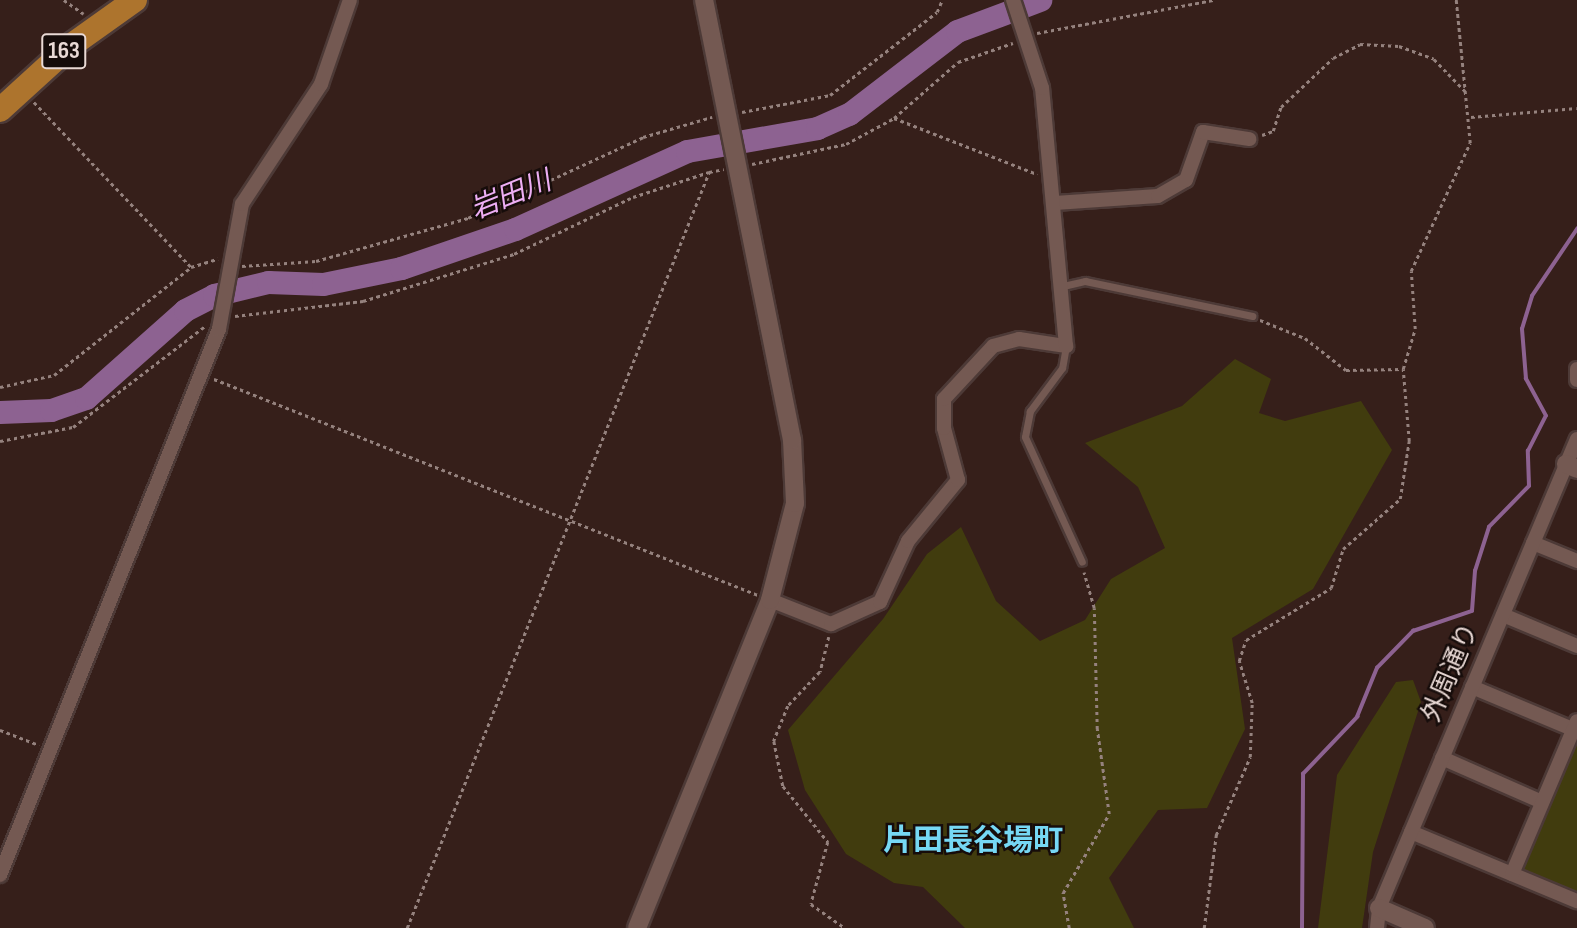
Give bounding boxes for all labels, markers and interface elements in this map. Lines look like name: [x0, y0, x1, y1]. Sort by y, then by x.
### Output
road number: 163: [41, 31, 87, 72]
water label: 岩田川: [466, 165, 556, 227]
street label: 外周通り: [1416, 619, 1486, 727]
district label: 片田長谷場町: [883, 823, 1063, 859]

